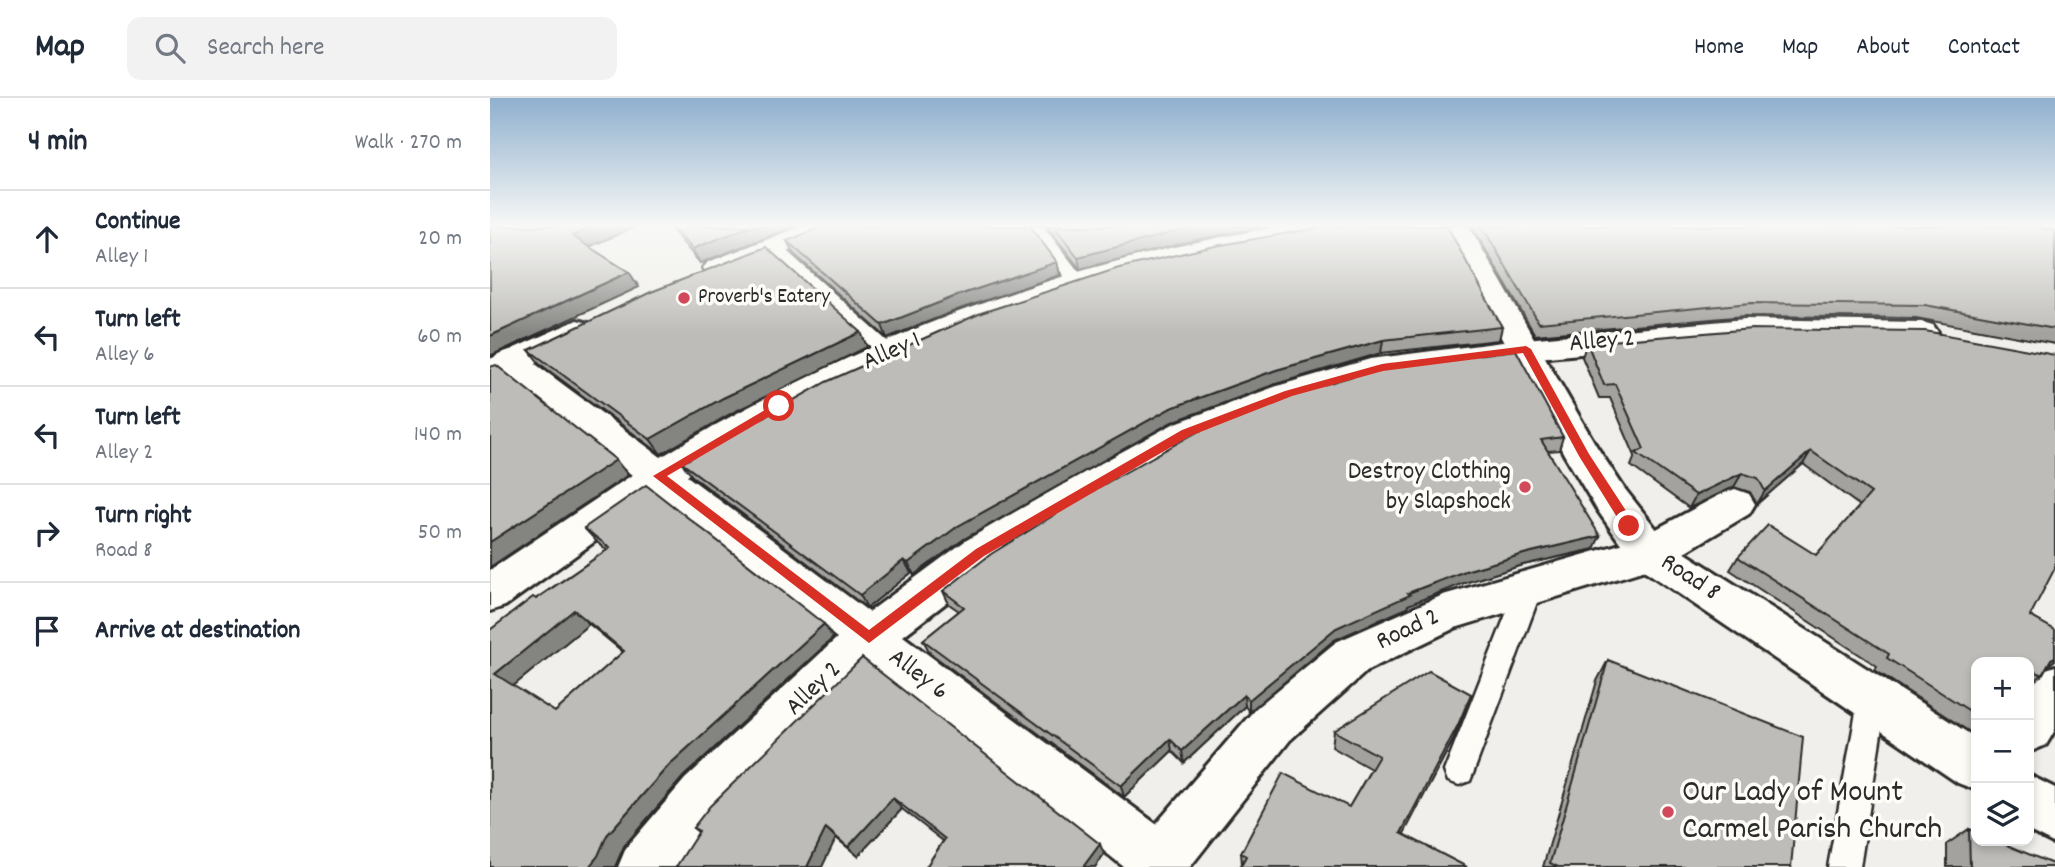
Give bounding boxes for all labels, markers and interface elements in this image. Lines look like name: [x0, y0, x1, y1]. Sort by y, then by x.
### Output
search box: [127, 17, 617, 80]
text: Map: [35, 25, 85, 72]
icon: search: [151, 29, 189, 67]
text: Search here: [207, 30, 325, 67]
text: Home: [1694, 31, 1744, 65]
text: Map: [1782, 31, 1818, 65]
text: About: [1856, 31, 1910, 65]
text: Contact: [1948, 31, 2020, 65]
text: 4 min: [28, 122, 87, 165]
text: Walk · 270 m: [355, 127, 462, 160]
text: Continue: [95, 204, 180, 241]
icon: ahead: [28, 220, 66, 258]
text: 20 m: [418, 223, 462, 256]
text: Alley 1: [95, 241, 148, 274]
place label: Proverb's Eatery: [698, 283, 831, 313]
marker: Proverb's Eatery: [676, 290, 692, 306]
text: Turn left: [95, 302, 181, 339]
icon: left: [28, 318, 66, 356]
text: 60 m: [417, 321, 462, 354]
street label: Alley 2: [1568, 321, 1636, 363]
street label: Alley 1: [857, 323, 927, 381]
text: Alley 6: [95, 339, 154, 372]
route start: [763, 390, 794, 421]
text: Turn left: [95, 400, 181, 437]
icon: left: [28, 416, 66, 454]
text: 140 m: [414, 419, 462, 452]
text: Alley 2: [95, 437, 153, 470]
place label: Destroy Clothing by Slapshock: [1348, 454, 1511, 521]
marker: Destroy Clothing by Slapshock: [1517, 479, 1533, 495]
text: Turn right: [95, 498, 192, 535]
route end: [1613, 510, 1644, 541]
icon: right: [28, 514, 66, 552]
text: 50 m: [418, 517, 462, 550]
text: Road 8: [95, 535, 153, 568]
street label: Road 8: [1653, 545, 1727, 611]
street label: Road 2: [1370, 599, 1446, 661]
icon: arrive: [28, 612, 66, 650]
text: Arrive at destination: [95, 613, 300, 650]
street label: Alley 6: [880, 640, 956, 710]
street label: Alley 2: [777, 653, 851, 725]
map controls: [1971, 657, 2034, 846]
button: +: [1971, 657, 2034, 720]
button: −: [1971, 720, 2034, 783]
place label: Our Lady of Mount Carmel Parish Church: [1682, 771, 1942, 854]
button: layers: [1971, 783, 2034, 846]
marker: Our Lady of Mount Carmel Parish Church: [1660, 804, 1676, 820]

